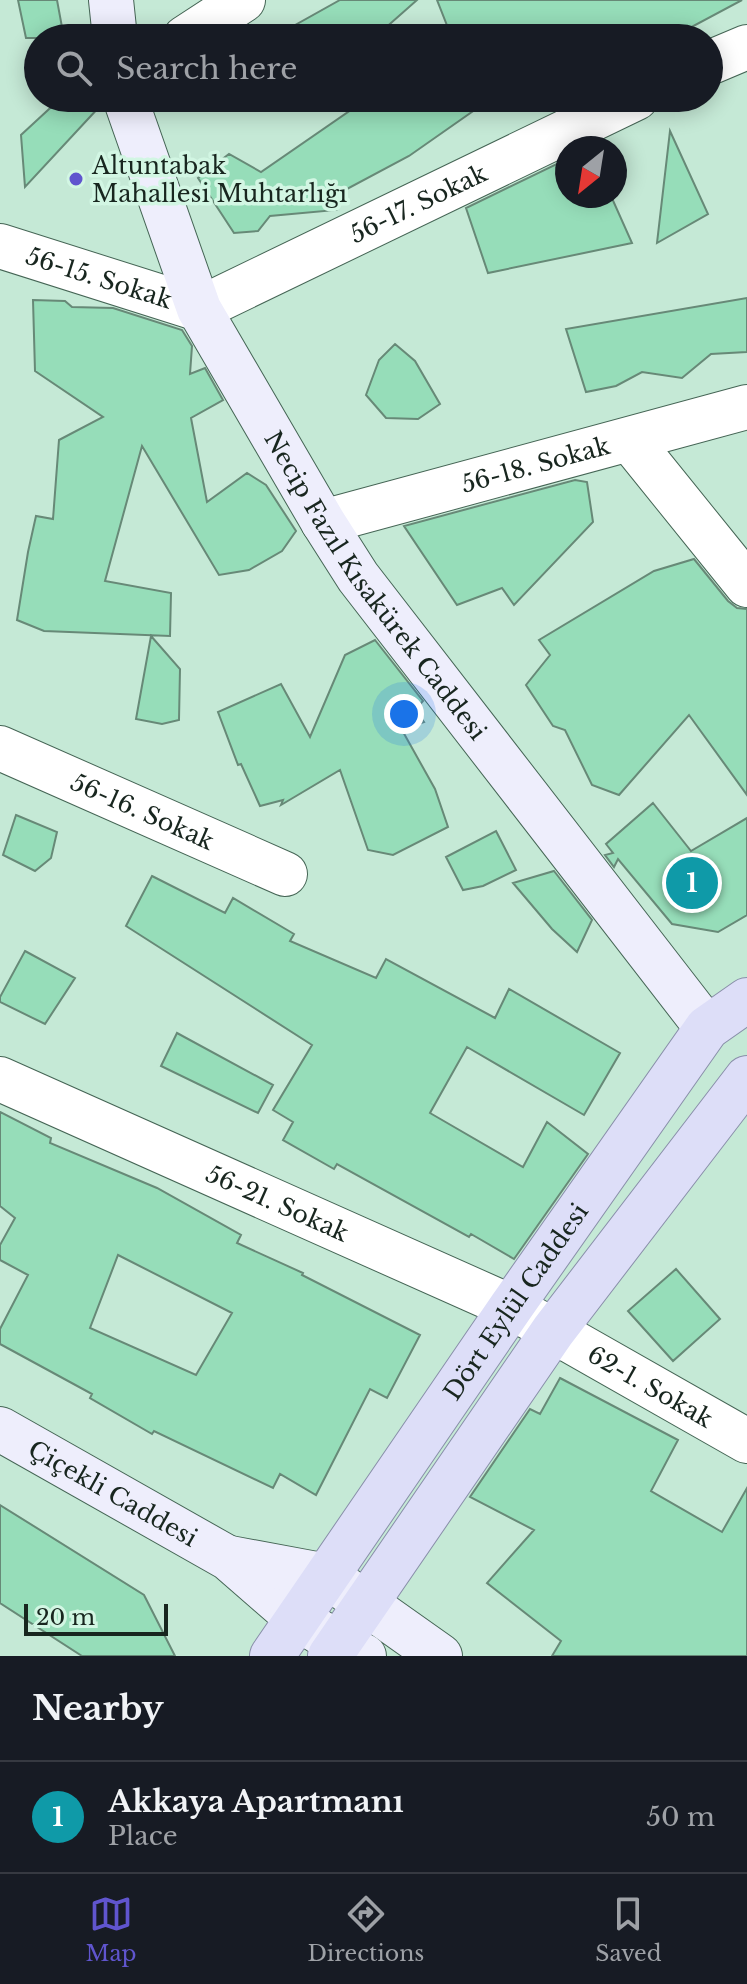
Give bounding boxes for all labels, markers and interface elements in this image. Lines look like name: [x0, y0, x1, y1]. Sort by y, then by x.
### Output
search box: [24, 24, 723, 112]
icon: search: [52, 46, 96, 90]
text: Search here: [116, 50, 297, 87]
north arrow: [555, 136, 627, 208]
place label: Altuntabak Mahallesi Muhtarlığı: [91, 151, 347, 208]
street label: 56-17. Sokak: [345, 158, 492, 249]
marker: Altuntabak Mahallesi Muhtarlığı: [67, 170, 85, 188]
street label: 56-15. Sokak: [22, 241, 176, 314]
street label: Necip Fazıl Kısakürek Caddesi: [259, 426, 493, 745]
street label: 56-18. Sokak: [458, 430, 613, 498]
your location: [384, 694, 424, 734]
street label: 56-16. Sokak: [67, 767, 219, 855]
pin: 1: [666, 853, 718, 913]
street label: 56-21. Sokak: [202, 1158, 354, 1247]
street label: Dört Eylül Caddesi: [437, 1198, 594, 1405]
street label: 62-1. Sokak: [583, 1339, 718, 1433]
street label: Çiçekli Caddesi: [24, 1434, 203, 1552]
scale bar: [24, 1600, 168, 1636]
text: 20 m: [36, 1604, 95, 1631]
text: Nearby: [32, 1687, 164, 1729]
text: Akkaya Apartmanı: [108, 1783, 403, 1820]
text: 1: [52, 1801, 64, 1833]
text: 50 m: [646, 1801, 715, 1833]
text: Place: [108, 1820, 178, 1852]
tab: Map: [85, 1892, 137, 1967]
tab: Directions: [307, 1892, 424, 1967]
tab: Saved: [595, 1892, 662, 1967]

